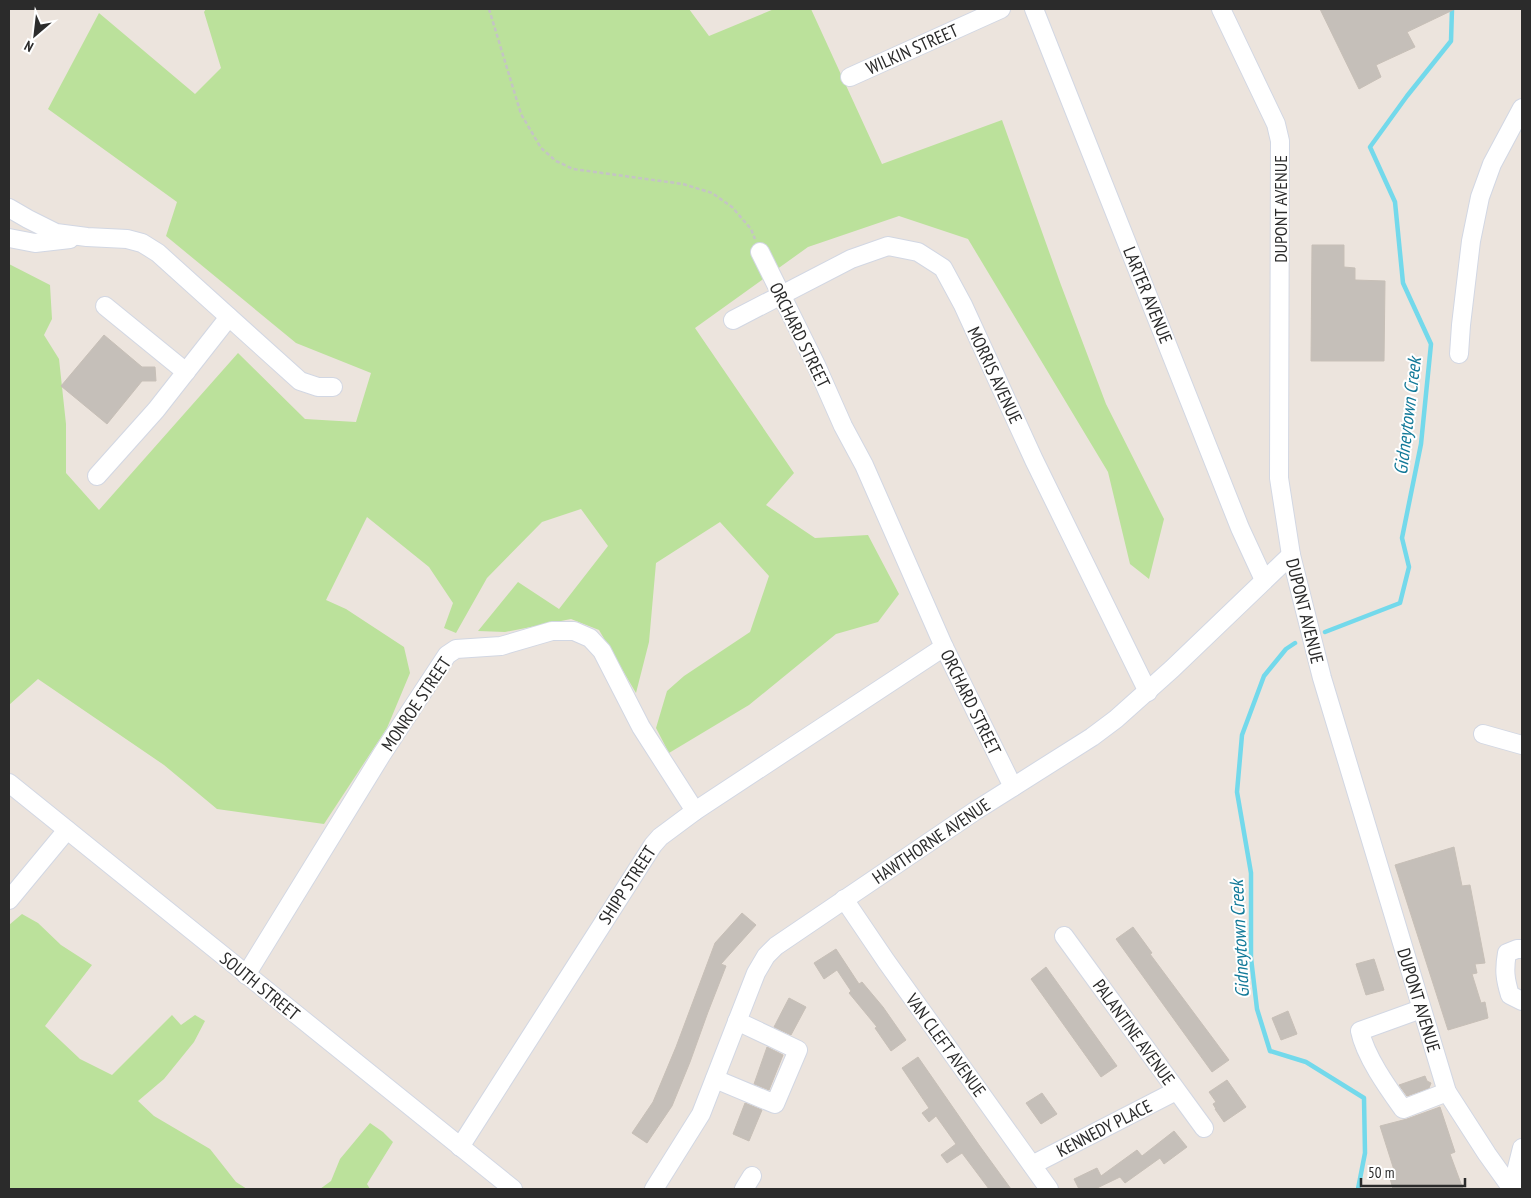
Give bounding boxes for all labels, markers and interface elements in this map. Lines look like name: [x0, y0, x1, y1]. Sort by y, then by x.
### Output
north arrow: [10, 10, 60, 60]
street label: WILKIN STREET: [862, 19, 962, 79]
text: N: [21, 37, 36, 56]
street label: DUPONT AVENUE: [1269, 155, 1292, 263]
street label: LARTER AVENUE: [1118, 243, 1178, 347]
street label: ORCHARD STREET: [765, 279, 835, 391]
street label: MORRIS AVENUE: [962, 323, 1028, 427]
water label: Gidneytown Creek: [1388, 353, 1426, 476]
street label: DUPONT AVENUE: [1281, 556, 1329, 666]
street label: ORCHARD STREET: [936, 646, 1006, 758]
street label: MONROE STREET: [376, 653, 456, 755]
street label: HAWTHORNE AVENUE: [868, 793, 994, 889]
street label: SHIPP STREET: [593, 841, 661, 929]
water label: Gidneytown Creek: [1224, 877, 1254, 999]
street label: DUPONT AVENUE: [1392, 945, 1446, 1055]
street label: SOUTH STREET: [215, 947, 305, 1025]
street label: PALANTINE AVENUE: [1088, 975, 1180, 1089]
street label: VAN CLEFT AVENUE: [900, 988, 991, 1101]
street label: KENNEDY PLACE: [1052, 1094, 1156, 1162]
scale bar: [1361, 1156, 1465, 1188]
text: 50 m: [1368, 1163, 1394, 1182]

